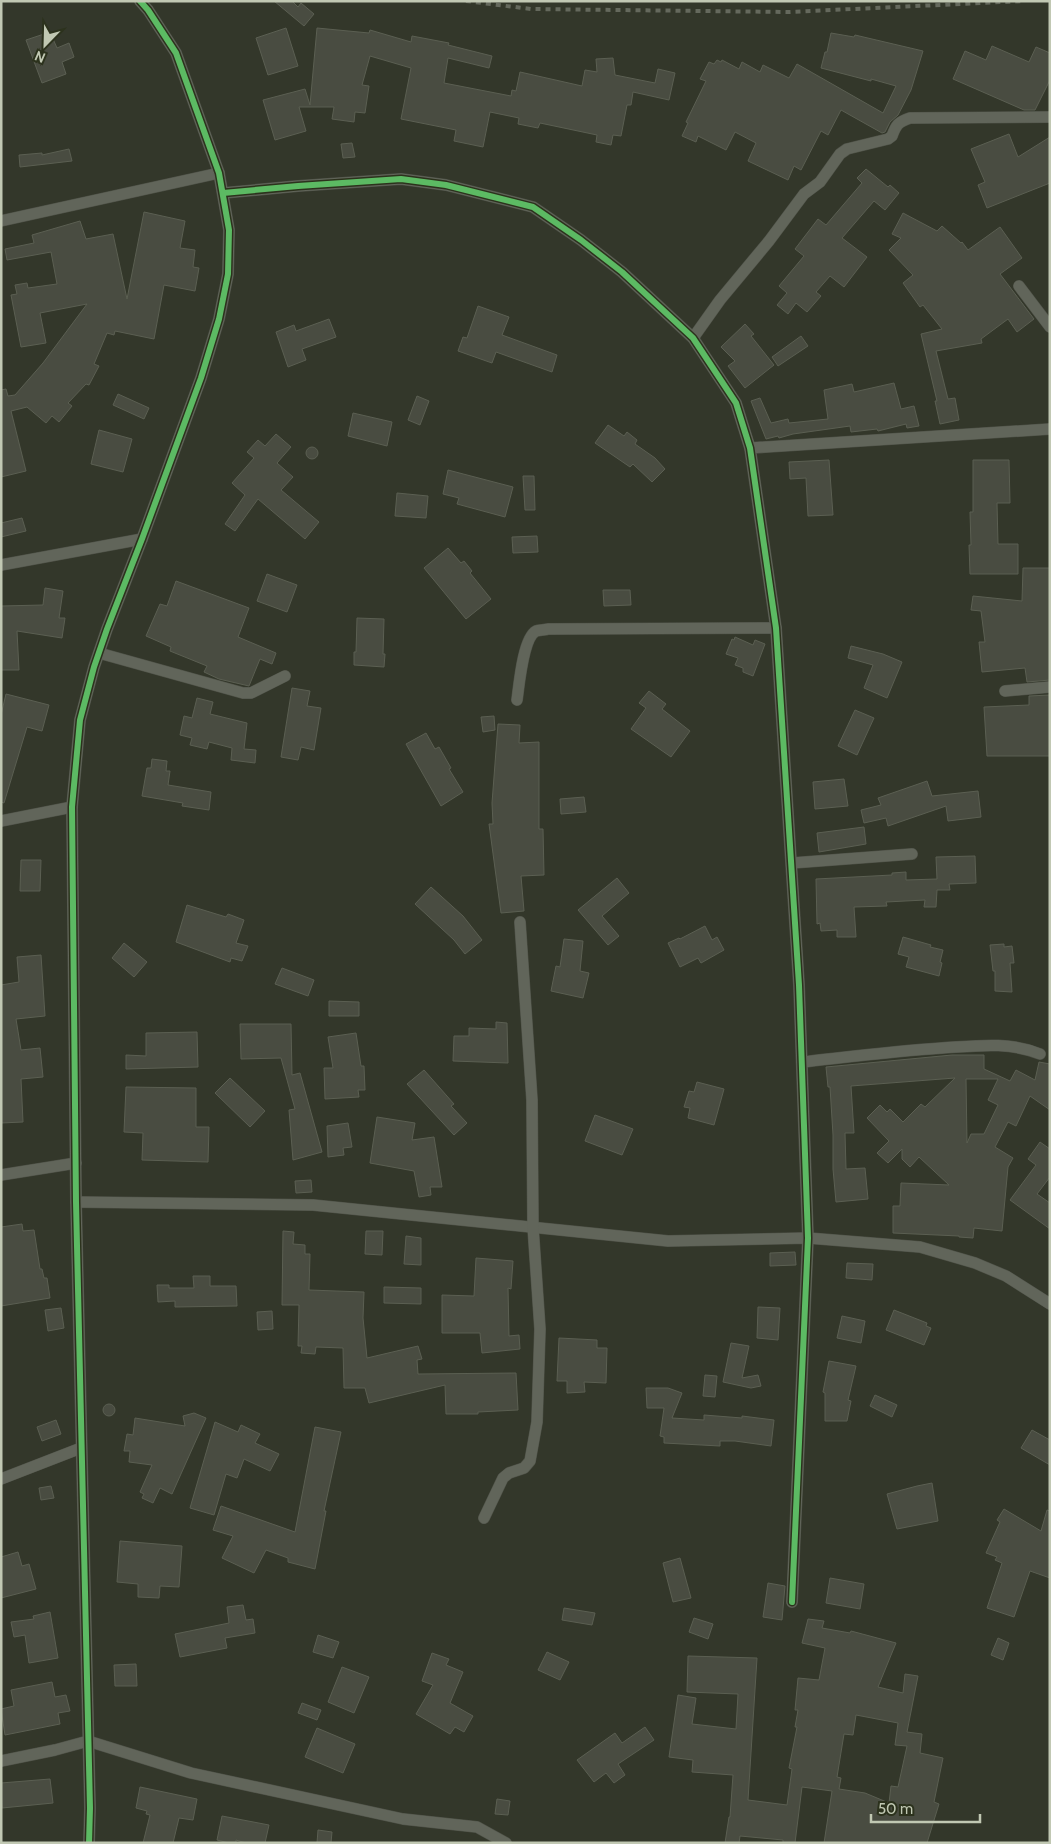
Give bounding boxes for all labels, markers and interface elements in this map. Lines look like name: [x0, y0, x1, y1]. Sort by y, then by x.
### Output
north arrow: [20, 20, 70, 70]
text: N: [32, 47, 48, 67]
scale bar: [871, 1792, 980, 1824]
text: 50 m: [878, 1800, 913, 1818]

